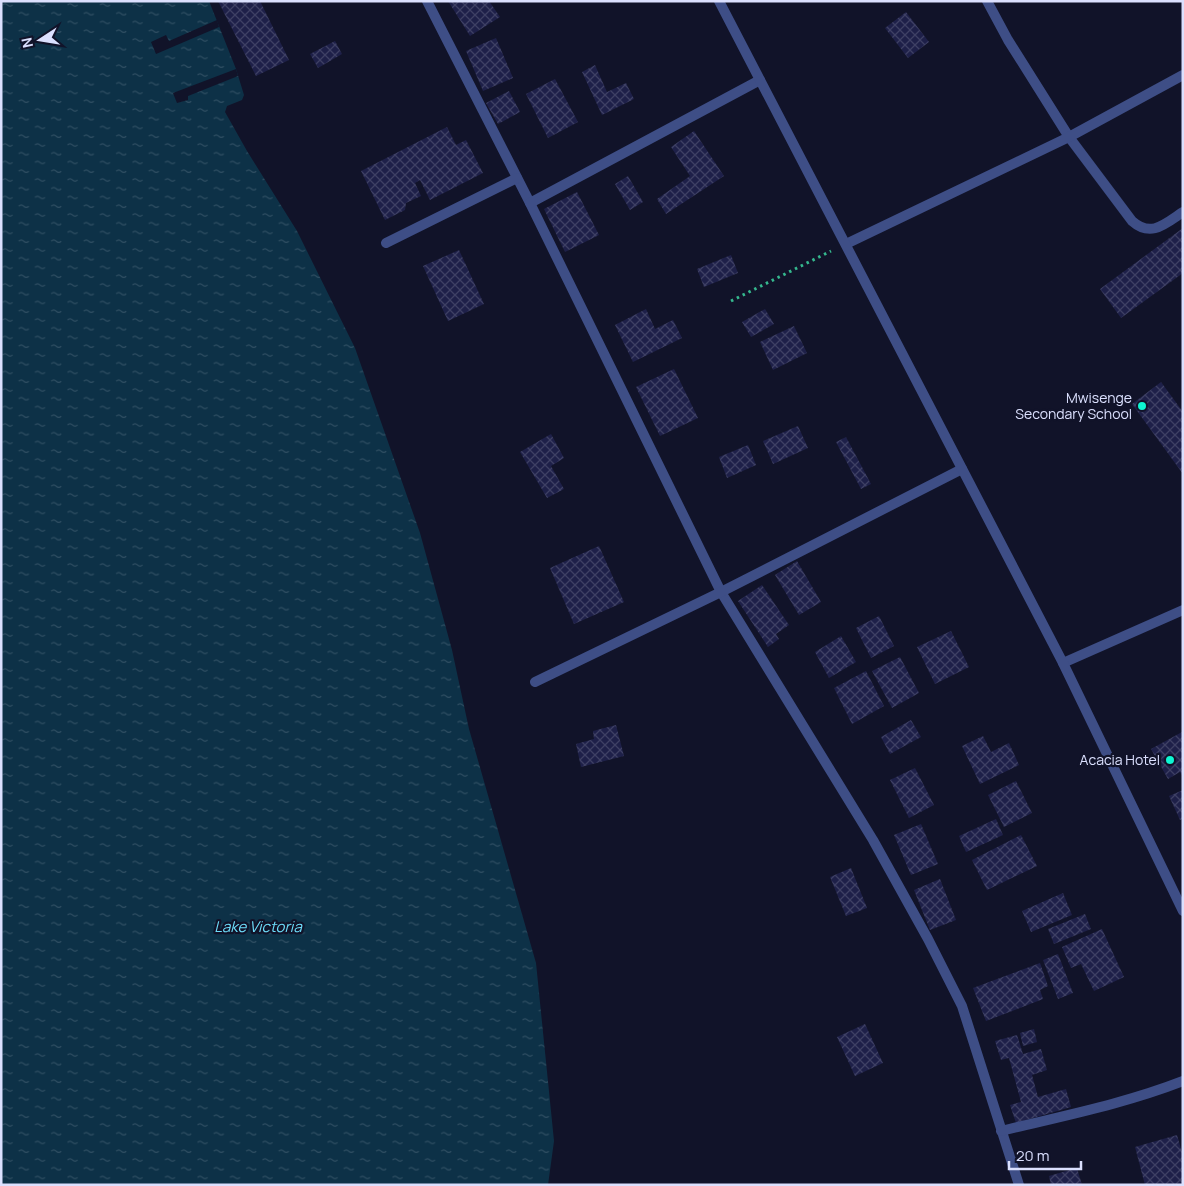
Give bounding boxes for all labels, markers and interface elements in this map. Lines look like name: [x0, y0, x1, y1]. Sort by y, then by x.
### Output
north arrow: [15, 15, 65, 65]
text: N: [16, 36, 37, 50]
place label: Mwisenge Secondary School: [1015, 388, 1132, 423]
marker: Mwisenge Secondary School: [1136, 400, 1148, 412]
place label: Acacia Hotel: [1080, 750, 1160, 769]
marker: Acacia Hotel: [1164, 754, 1176, 766]
water label: Lake Victoria: [214, 916, 302, 937]
scale bar: [1009, 1138, 1082, 1170]
text: 20 m: [1016, 1145, 1049, 1166]

